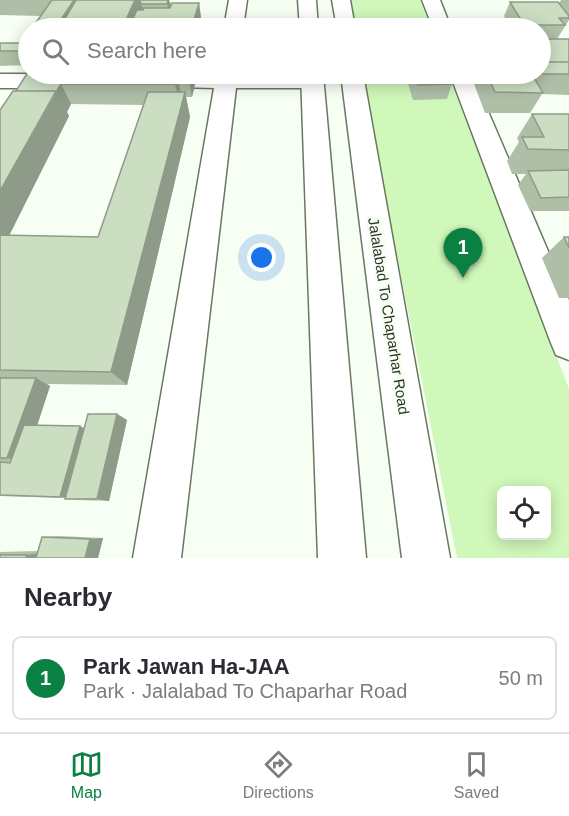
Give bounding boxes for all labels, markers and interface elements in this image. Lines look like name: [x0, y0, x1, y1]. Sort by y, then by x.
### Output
search box: [18, 18, 551, 84]
icon: search: [39, 35, 72, 68]
text: Search here: [87, 38, 207, 63]
street label: Jalalabad To Chaparhar Road: [365, 216, 413, 416]
pin: 1: [444, 228, 482, 278]
your location: [247, 243, 276, 272]
map controls: [497, 486, 551, 540]
button: locate: [497, 486, 551, 540]
text: Nearby: [24, 582, 112, 612]
text: Park Jawan Ha-JAA: [83, 654, 290, 679]
text: 1: [40, 667, 51, 689]
text: 50 m: [499, 667, 543, 689]
text: Park · Jalalabad To Chaparhar Road: [83, 680, 407, 702]
tab: Map: [70, 748, 103, 802]
tab: Directions: [243, 748, 314, 802]
tab: Saved: [454, 748, 499, 802]

